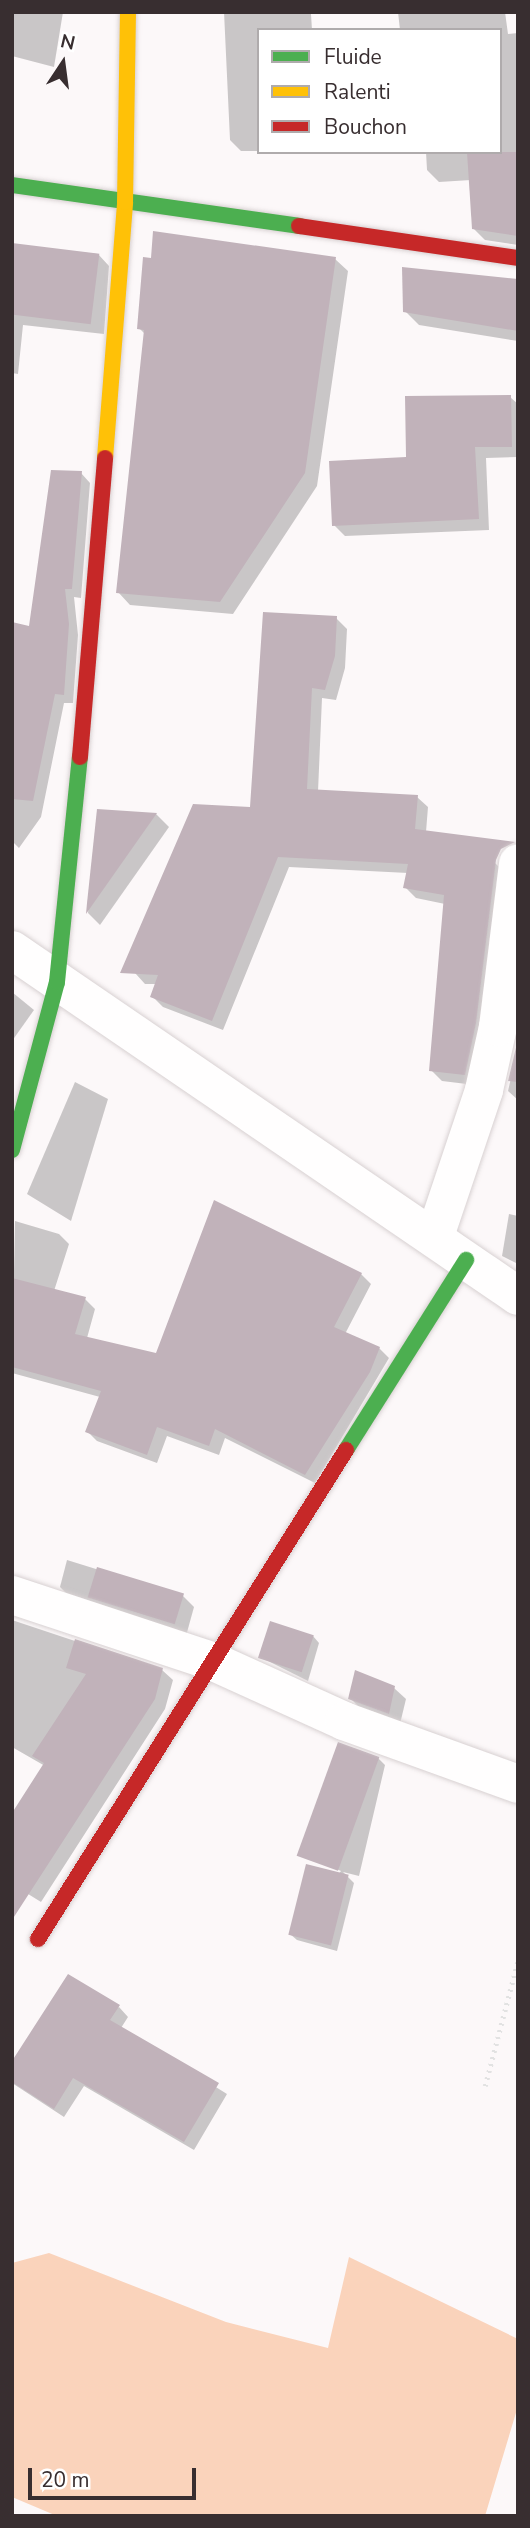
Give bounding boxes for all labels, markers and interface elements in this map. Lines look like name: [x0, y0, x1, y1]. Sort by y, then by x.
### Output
north arrow: [28, 28, 98, 98]
text: N: [58, 28, 78, 57]
legend: [257, 28, 502, 154]
text: Fluide: [324, 43, 382, 71]
text: Ralenti: [324, 78, 391, 106]
text: Bouchon: [324, 113, 407, 141]
scale bar: [32, 2454, 200, 2498]
text: 20 m: [41, 2466, 90, 2494]

